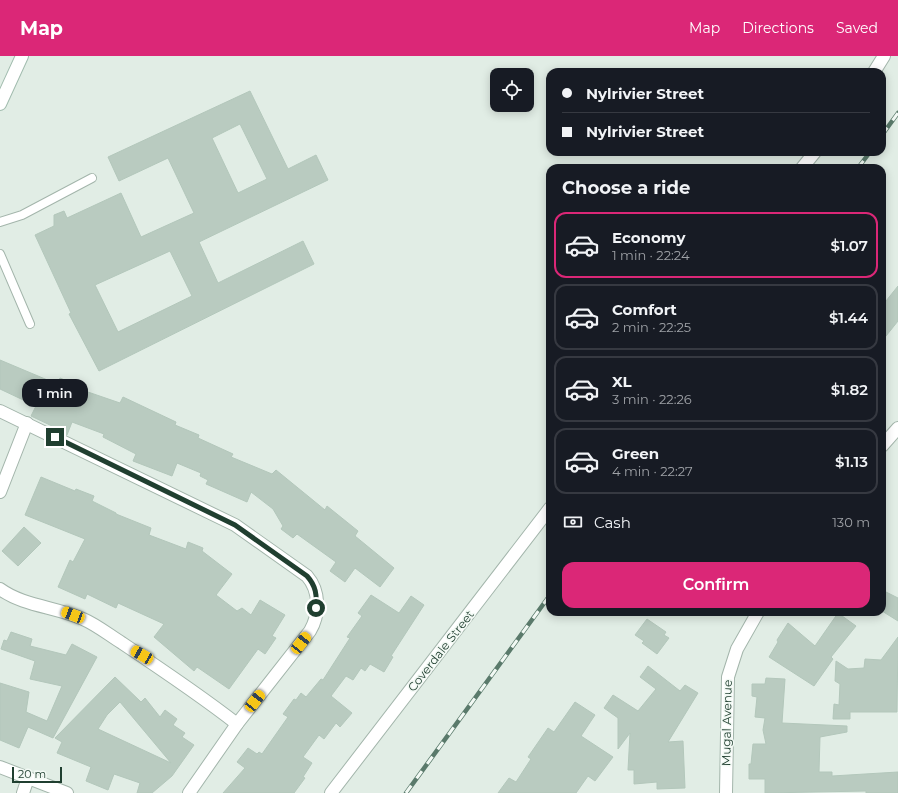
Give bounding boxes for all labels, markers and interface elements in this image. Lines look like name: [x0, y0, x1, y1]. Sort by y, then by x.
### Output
text: Map: [20, 17, 63, 40]
text: Map: [689, 19, 720, 37]
text: Directions: [742, 19, 814, 37]
text: Saved: [836, 19, 878, 37]
map controls: [490, 68, 534, 112]
button: locate: [490, 68, 534, 112]
text: Nylrivier Street: [586, 84, 704, 103]
text: Nylrivier Street: [586, 122, 704, 141]
text: Choose a ride: [562, 177, 690, 199]
icon: car: [564, 227, 600, 263]
text: Economy: [612, 228, 685, 247]
text: $1.07: [830, 236, 868, 255]
text: 1 min · 22:24: [612, 247, 689, 263]
icon: car: [564, 299, 600, 335]
text: Comfort: [612, 300, 677, 319]
text: $1.44: [829, 308, 868, 327]
text: 2 min · 22:25: [612, 319, 691, 335]
icon: car: [564, 371, 600, 407]
text: XL: [612, 372, 631, 391]
callout: 1 min: [22, 379, 88, 407]
text: $1.82: [831, 380, 868, 399]
text: 1 min: [38, 385, 72, 401]
text: 3 min · 22:26: [612, 391, 692, 407]
route end: [46, 428, 64, 446]
icon: car: [564, 443, 600, 479]
text: Green: [612, 444, 659, 463]
text: $1.13: [835, 452, 868, 471]
text: 4 min · 22:27: [612, 463, 693, 479]
icon: cash: [562, 511, 584, 533]
text: Cash: [594, 513, 631, 532]
text: 130 m: [832, 514, 870, 530]
button: Confirm: [562, 562, 870, 608]
route start: [307, 599, 325, 617]
car: [60, 605, 86, 625]
street label: Coverdale Street: [404, 607, 477, 694]
car: [289, 630, 313, 656]
car: [129, 644, 155, 666]
street label: Mugal Avenue: [718, 680, 735, 766]
car: [243, 688, 267, 714]
scale bar: [12, 765, 62, 784]
text: 20 m: [18, 767, 46, 781]

